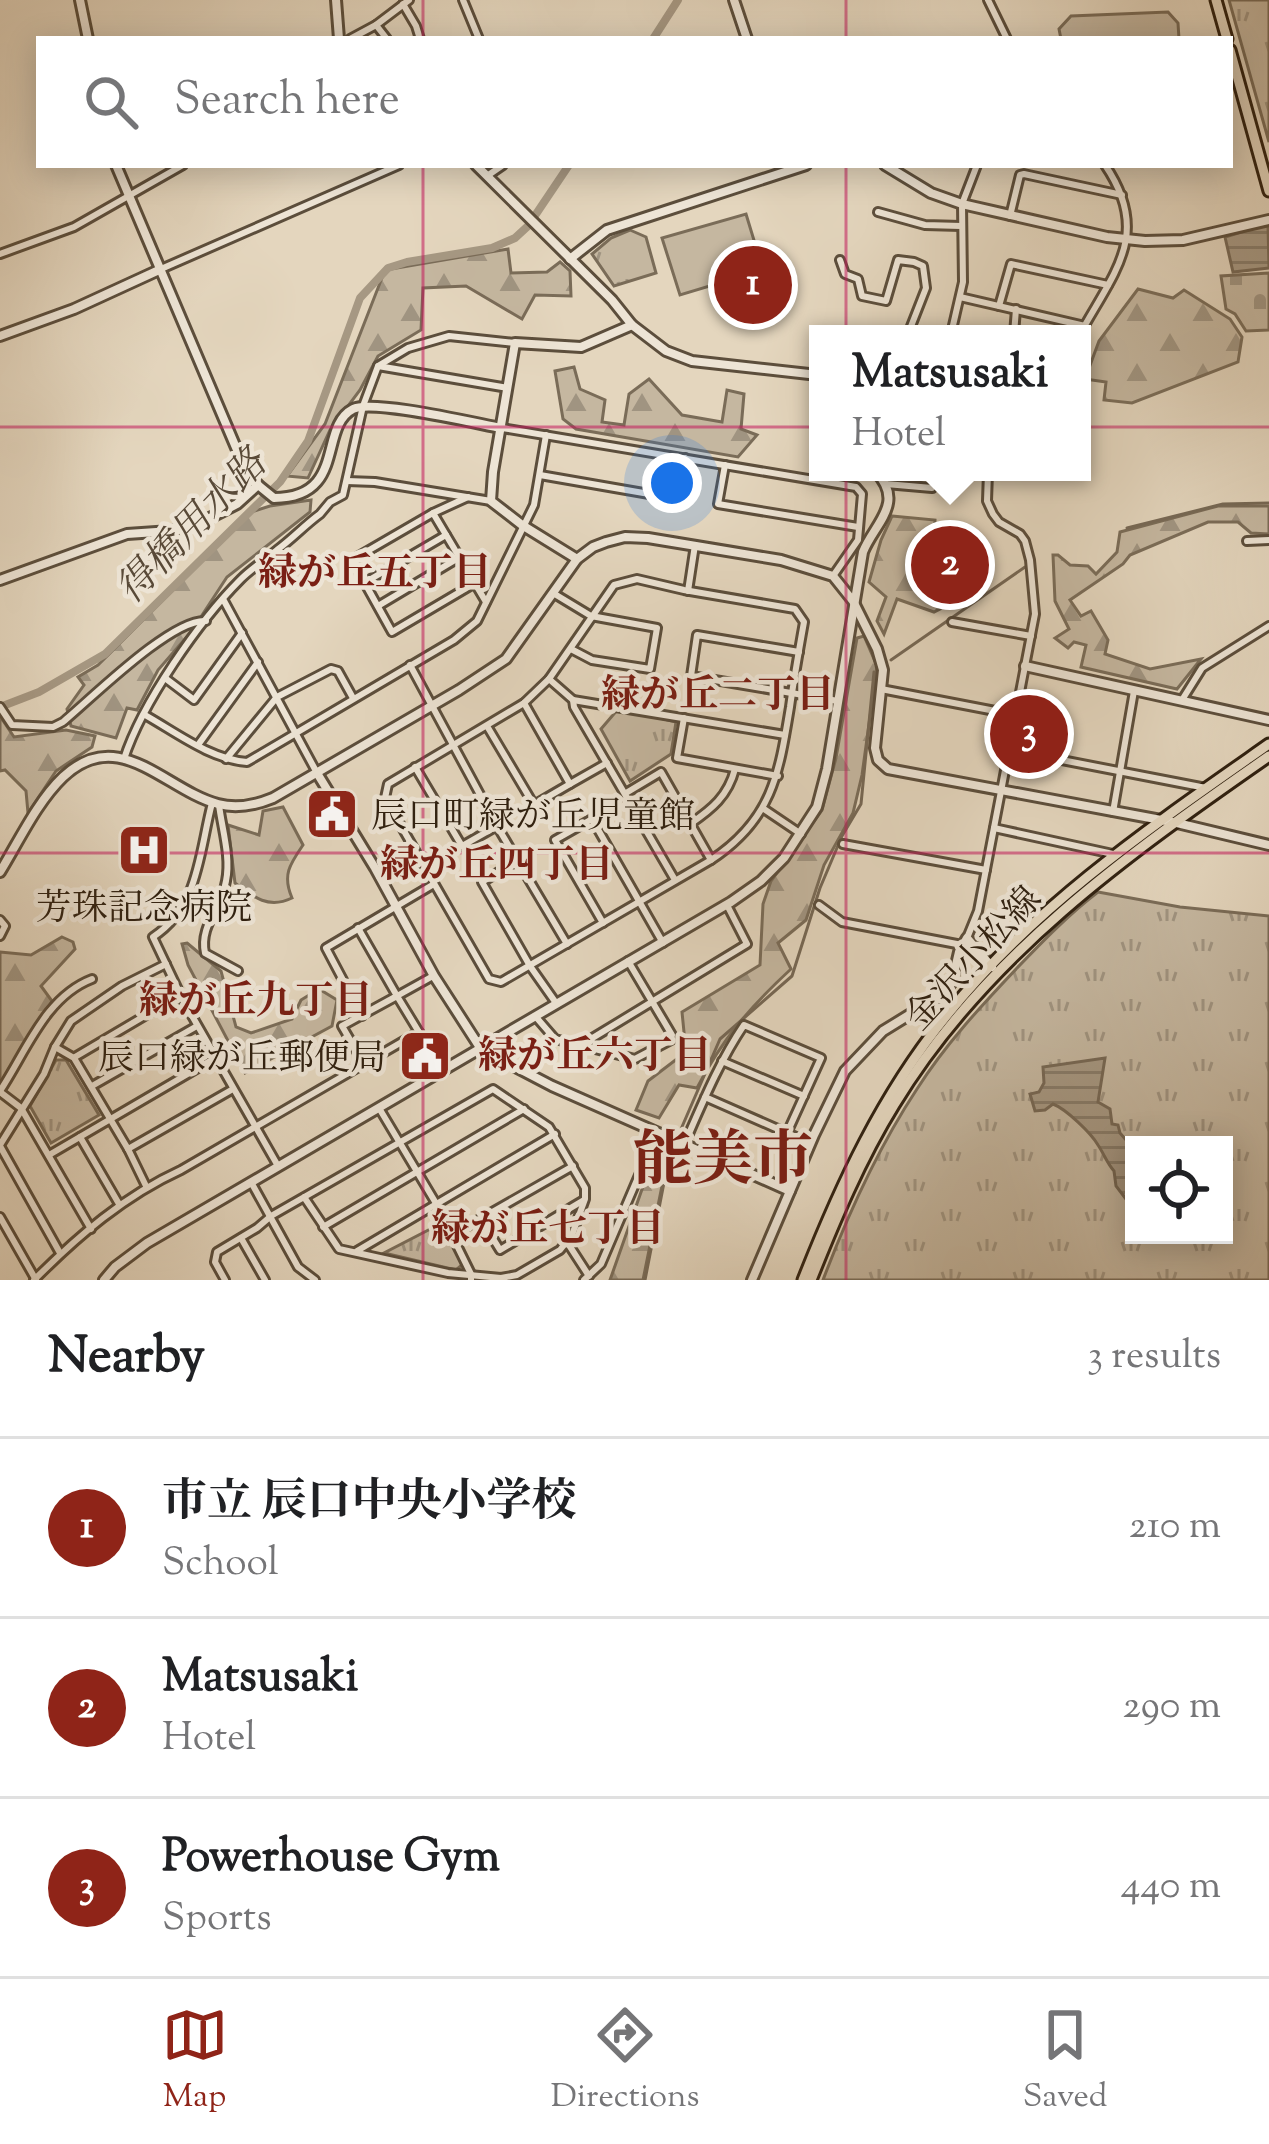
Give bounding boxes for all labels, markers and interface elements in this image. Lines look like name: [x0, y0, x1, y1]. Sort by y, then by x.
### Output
search box: [36, 36, 1233, 168]
icon: search: [78, 69, 144, 135]
text: Search here: [174, 70, 400, 135]
pin: 1: [714, 240, 792, 330]
popup: [809, 325, 1091, 481]
text: Matsusaki: [852, 343, 1048, 408]
text: Hotel: [852, 408, 946, 464]
water label: 得橋用水路: [106, 437, 284, 618]
your location: [642, 453, 702, 513]
pin: 2: [911, 520, 989, 610]
district label: 緑が丘五丁目: [258, 548, 492, 604]
district label: 緑が丘二丁目: [601, 670, 835, 726]
pin: 3: [990, 689, 1068, 779]
public building icon: 辰口町緑が丘児童館: [304, 786, 360, 842]
place label: 辰口町緑が丘児童館: [371, 792, 695, 844]
hospital icon: 芳珠記念病院: [116, 822, 172, 878]
district label: 緑が丘四丁目: [380, 840, 614, 896]
street label: 金沢小松線: [895, 876, 1055, 1043]
place label: 芳珠記念病院: [36, 884, 252, 936]
district label: 緑が丘九丁目: [139, 976, 373, 1032]
public building icon: 辰口緑が丘郵便局: [397, 1028, 453, 1084]
district label: 緑が丘六丁目: [478, 1031, 712, 1087]
place label: 辰口緑が丘郵便局: [98, 1034, 386, 1086]
district label: 能美市: [633, 1121, 813, 1208]
map controls: [1125, 1136, 1233, 1244]
button: locate: [1125, 1136, 1233, 1244]
district label: 緑が丘七丁目: [431, 1204, 665, 1260]
text: Nearby: [48, 1322, 205, 1395]
text: 3 results: [1087, 1330, 1221, 1386]
text: 市立 辰口中央小学校: [162, 1472, 577, 1537]
text: 1: [80, 1500, 94, 1556]
text: 210 m: [1129, 1500, 1221, 1556]
text: School: [162, 1537, 279, 1593]
text: Matsusaki: [162, 1647, 358, 1712]
text: 2: [78, 1680, 96, 1736]
text: 290 m: [1123, 1680, 1221, 1736]
text: Hotel: [162, 1712, 256, 1768]
text: Powerhouse Gym: [162, 1827, 500, 1892]
text: 3: [79, 1860, 95, 1916]
text: 440 m: [1121, 1860, 1221, 1916]
text: Sports: [162, 1892, 272, 1948]
tab: Map: [162, 2002, 228, 2122]
tab: Directions: [551, 2002, 700, 2122]
tab: Saved: [1023, 2002, 1107, 2122]

